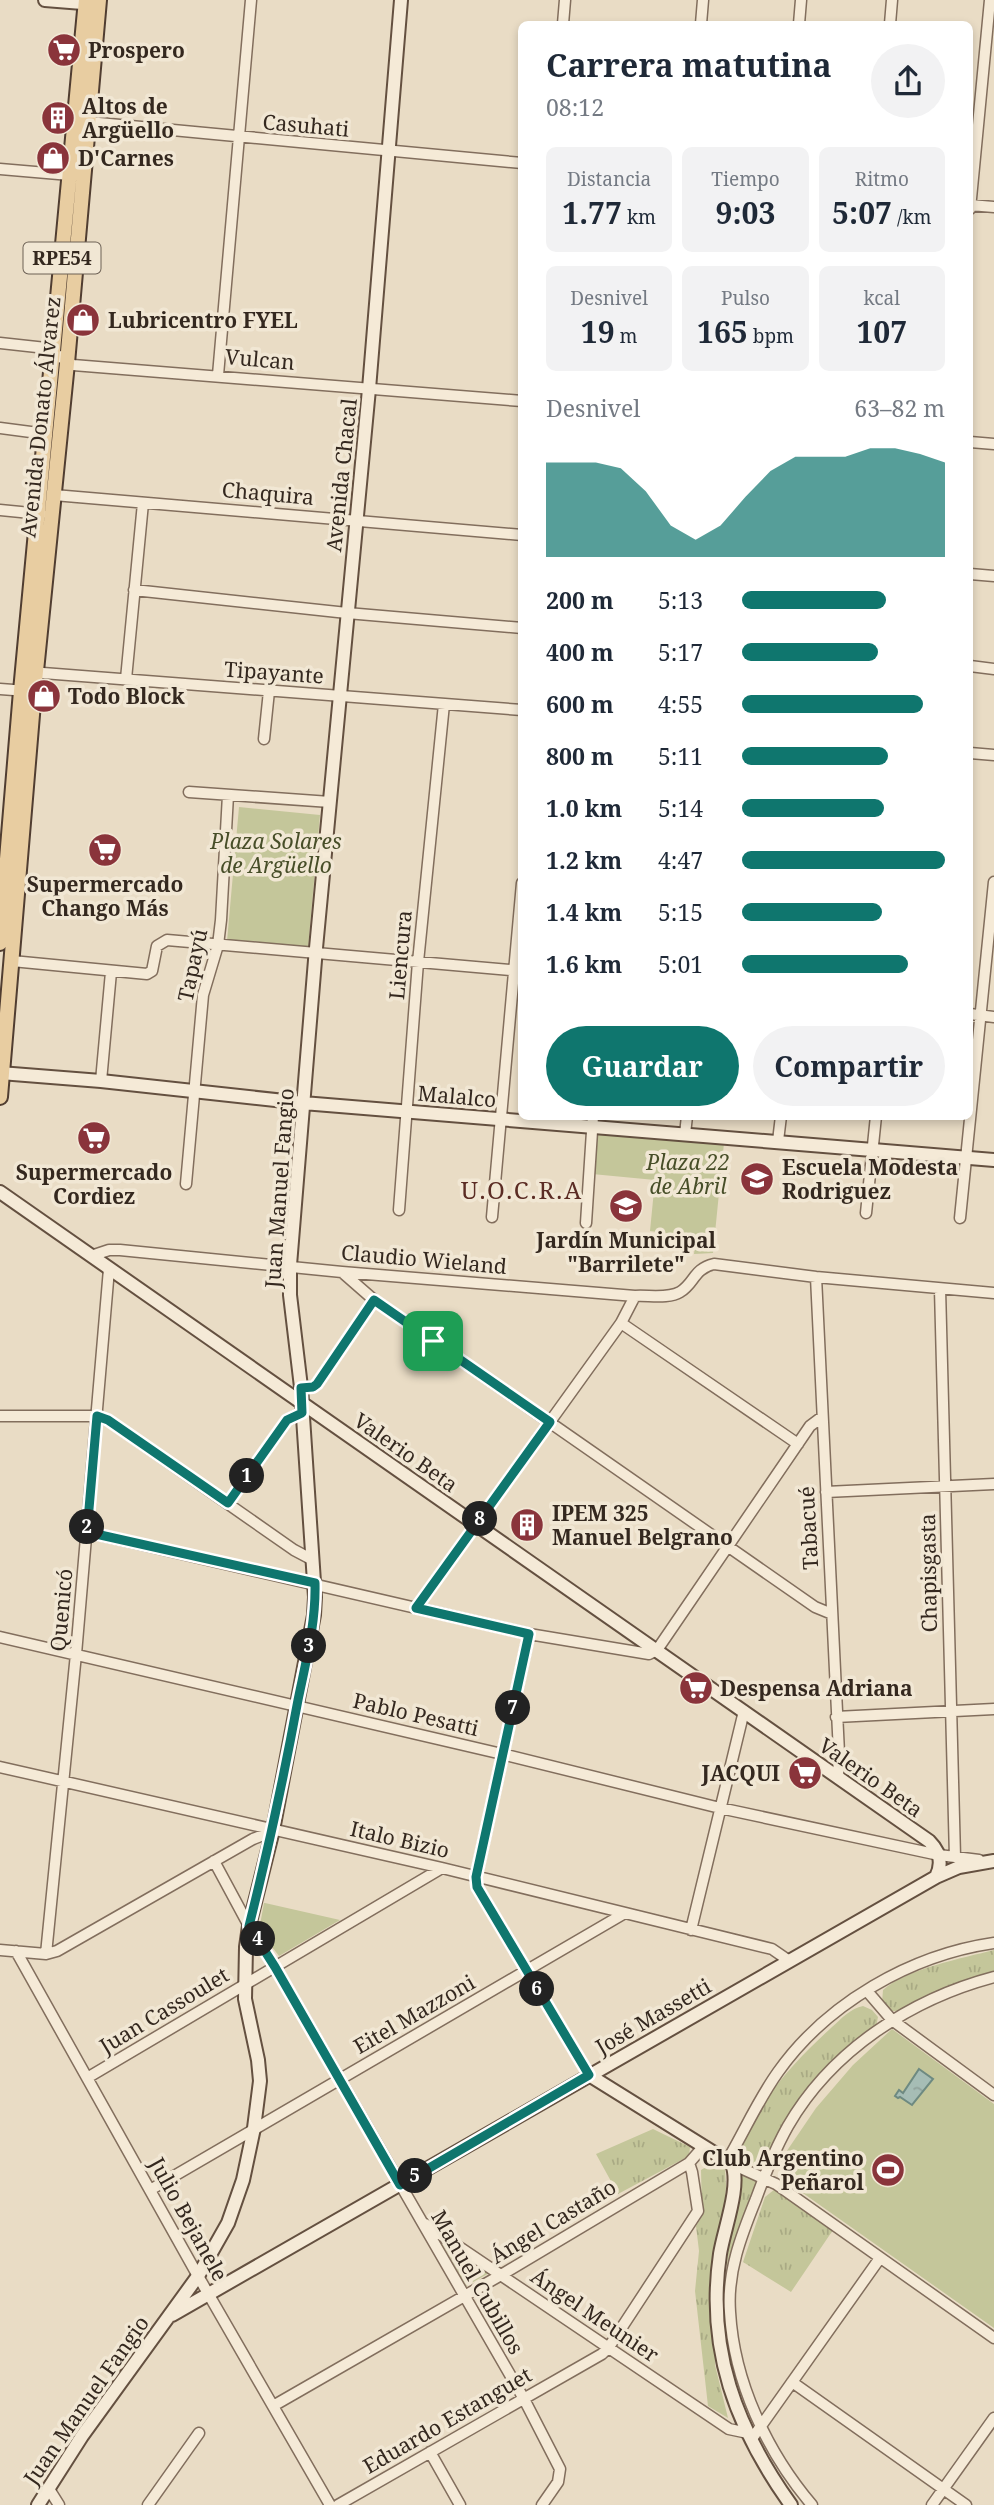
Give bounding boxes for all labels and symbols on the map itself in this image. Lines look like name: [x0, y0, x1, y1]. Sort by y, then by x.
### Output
supermarket icon: Prospero: [45, 31, 83, 69]
place label: Prospero: [88, 36, 185, 64]
place label: Altos de Argüello: [82, 92, 174, 144]
building icon: Altos de Argüello: [39, 99, 77, 137]
street label: Casuhati: [262, 107, 351, 143]
shop icon: D'Carnes: [34, 139, 72, 177]
place label: D'Carnes: [78, 144, 174, 172]
road number: RPE54: [24, 242, 100, 274]
street label: Avenida Donato Álvarez: [13, 295, 67, 539]
shop icon: Lubricentro FYEL: [64, 301, 102, 339]
place label: Lubricentro FYEL: [108, 306, 298, 334]
street label: Vulcan: [224, 342, 296, 376]
street label: Avenida Chacal: [319, 396, 363, 553]
street label: Chaquira: [221, 475, 315, 511]
street label: Tipayante: [223, 655, 325, 689]
shop icon: Todo Block: [25, 677, 63, 715]
place label: Todo Block: [68, 682, 185, 710]
park label: Plaza Solares de Argüello: [209, 827, 342, 879]
supermarket icon: Supermercado Chango Más: [86, 831, 124, 869]
place label: Supermercado Chango Más: [27, 870, 183, 922]
street label: Liencura: [382, 909, 418, 1001]
street label: Tapayú: [171, 926, 213, 1004]
street label: Malalco: [417, 1079, 497, 1113]
street label: Juan Manuel Fangio: [258, 1087, 300, 1290]
supermarket icon: Supermercado Cordiez: [75, 1119, 113, 1157]
park label: Plaza 22 de Abril: [645, 1148, 730, 1200]
place label: Escuela Modesta Rodriguez: [782, 1153, 958, 1205]
place label: Supermercado Cordiez: [16, 1158, 172, 1210]
school or university icon: Escuela Modesta Rodriguez: [738, 1160, 776, 1198]
district label: U.O.C.R.A: [461, 1173, 583, 1206]
school or university icon: Jardín Municipal "Barrilete": [607, 1187, 645, 1225]
place label: Jardín Municipal "Barrilete": [535, 1226, 716, 1278]
street label: Claudio Wieland: [340, 1238, 508, 1280]
pin: [403, 1311, 463, 1371]
street label: Valerio Beta: [348, 1406, 464, 1498]
pin: 1: [230, 1458, 264, 1494]
street label: Tabacué: [792, 1485, 824, 1571]
place label: IPEM 325 Manuel Belgrano: [552, 1499, 733, 1551]
pin: 8: [462, 1502, 498, 1536]
building icon: IPEM 325 Manuel Belgrano: [508, 1506, 546, 1544]
pin: 2: [70, 1510, 104, 1544]
street label: Chapisgasta: [913, 1513, 943, 1633]
street label: Quenicó: [43, 1568, 79, 1652]
pin: 3: [292, 1628, 326, 1664]
supermarket icon: Despensa Adriana: [677, 1669, 715, 1707]
place label: Despensa Adriana: [720, 1674, 913, 1702]
street label: Pablo Pesatti: [350, 1686, 482, 1742]
pin: 7: [496, 1690, 530, 1726]
street label: Valerio Beta: [813, 1731, 929, 1823]
supermarket icon: JACQUI: [786, 1754, 824, 1792]
place label: JACQUI: [701, 1759, 780, 1787]
street label: Italo Bizio: [348, 1814, 452, 1864]
pin: 4: [240, 1922, 276, 1956]
street label: Juan Cassoulet: [93, 1960, 234, 2060]
street label: Eitel Mazzoni: [348, 1968, 480, 2060]
street label: José Massetti: [589, 1971, 716, 2061]
pin: 6: [520, 1972, 554, 2007]
place label: Club Argentino Peñarol: [702, 2144, 865, 2196]
street label: Julio Bejanele: [143, 2151, 235, 2286]
sports icon: Club Argentino Peñarol: [869, 2151, 907, 2189]
pin: 5: [398, 2158, 432, 2194]
street label: Ángel Castaño: [485, 2172, 621, 2270]
street label: Manuel Cubillos: [425, 2205, 531, 2359]
street label: Ángel Meunier: [526, 2262, 664, 2368]
street label: Juan Manuel Fangio: [17, 2310, 155, 2491]
street label: Eduardo Estanguet: [358, 2360, 536, 2480]

